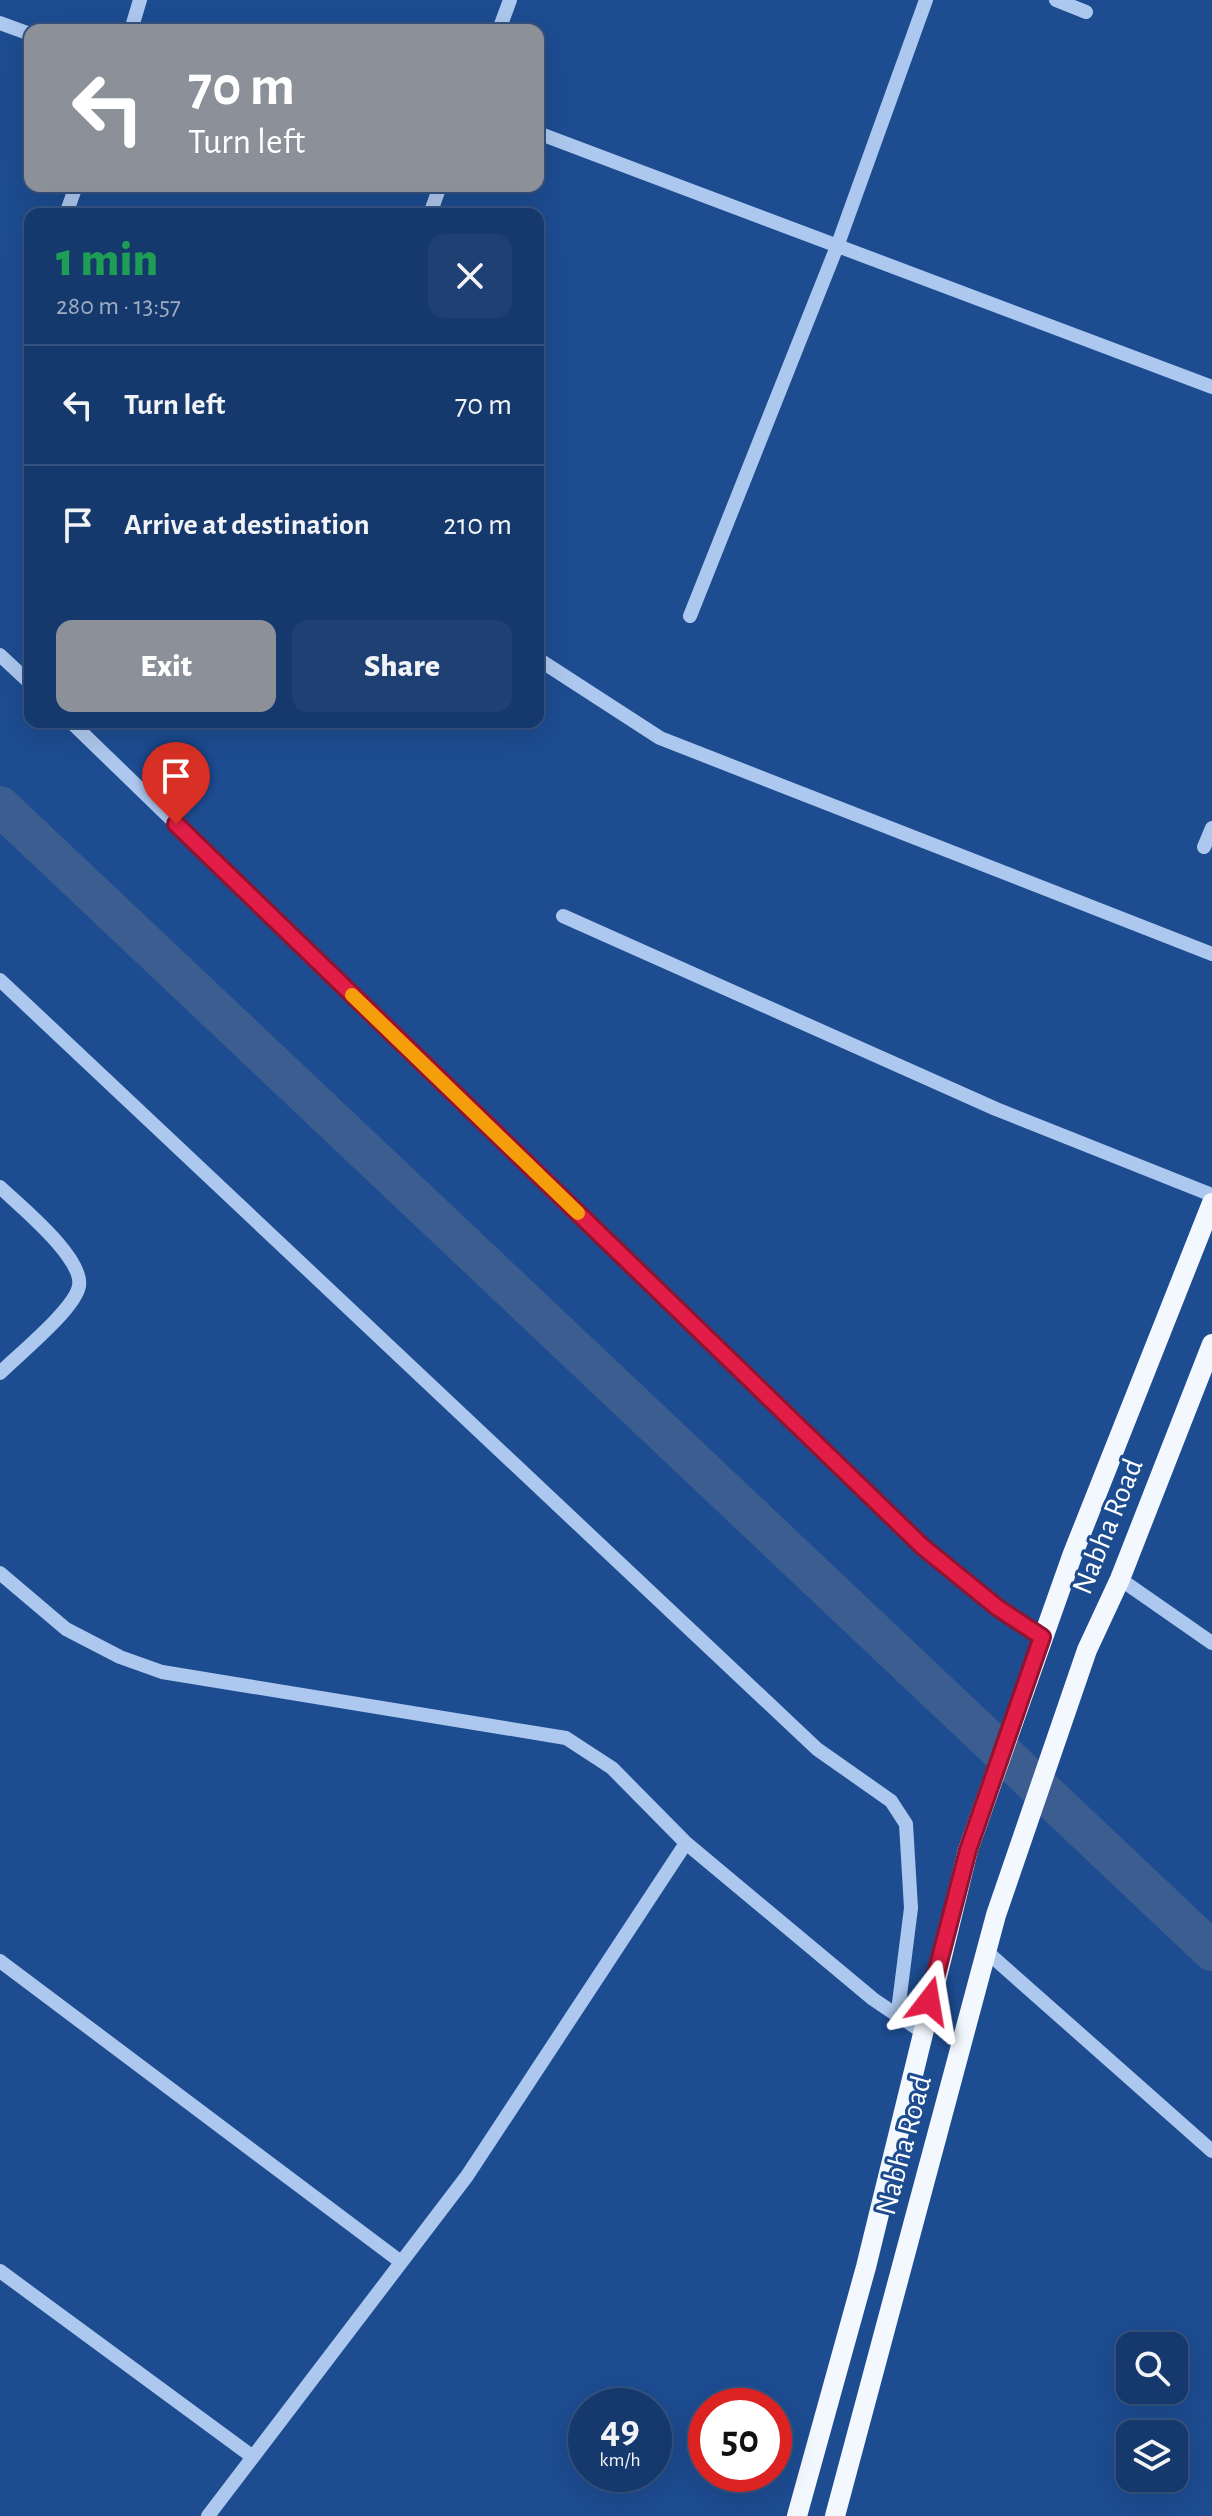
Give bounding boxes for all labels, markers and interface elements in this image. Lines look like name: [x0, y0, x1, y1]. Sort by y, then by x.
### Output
icon: left: [56, 56, 160, 160]
text: 70 m: [188, 59, 295, 115]
text: Turn left: [188, 124, 305, 160]
button: close: [428, 234, 512, 318]
text: 1 min: [56, 237, 158, 285]
text: 280 m · 13:57: [56, 293, 181, 319]
icon: left: [56, 383, 100, 427]
text: Turn left: [124, 390, 225, 420]
text: 70 m: [455, 390, 512, 420]
icon: arrive: [56, 503, 100, 547]
text: Arrive at destination: [124, 510, 370, 540]
text: 210 m: [443, 510, 512, 540]
button: Exit: [56, 620, 276, 712]
button: Share: [292, 620, 512, 712]
pin: [142, 742, 210, 824]
icon: arrive: [154, 754, 198, 798]
street label: Nabha Road: [1067, 1454, 1149, 1598]
position arrow: [887, 1959, 971, 2043]
street label: Nabha Road: [871, 2072, 937, 2218]
map controls: [1116, 2332, 1188, 2492]
button: search: [1116, 2332, 1188, 2404]
speed limit sign: 50: [688, 2388, 792, 2492]
text: 49: [600, 2410, 640, 2450]
button: layers: [1116, 2420, 1188, 2492]
text: km/h: [599, 2450, 641, 2470]

